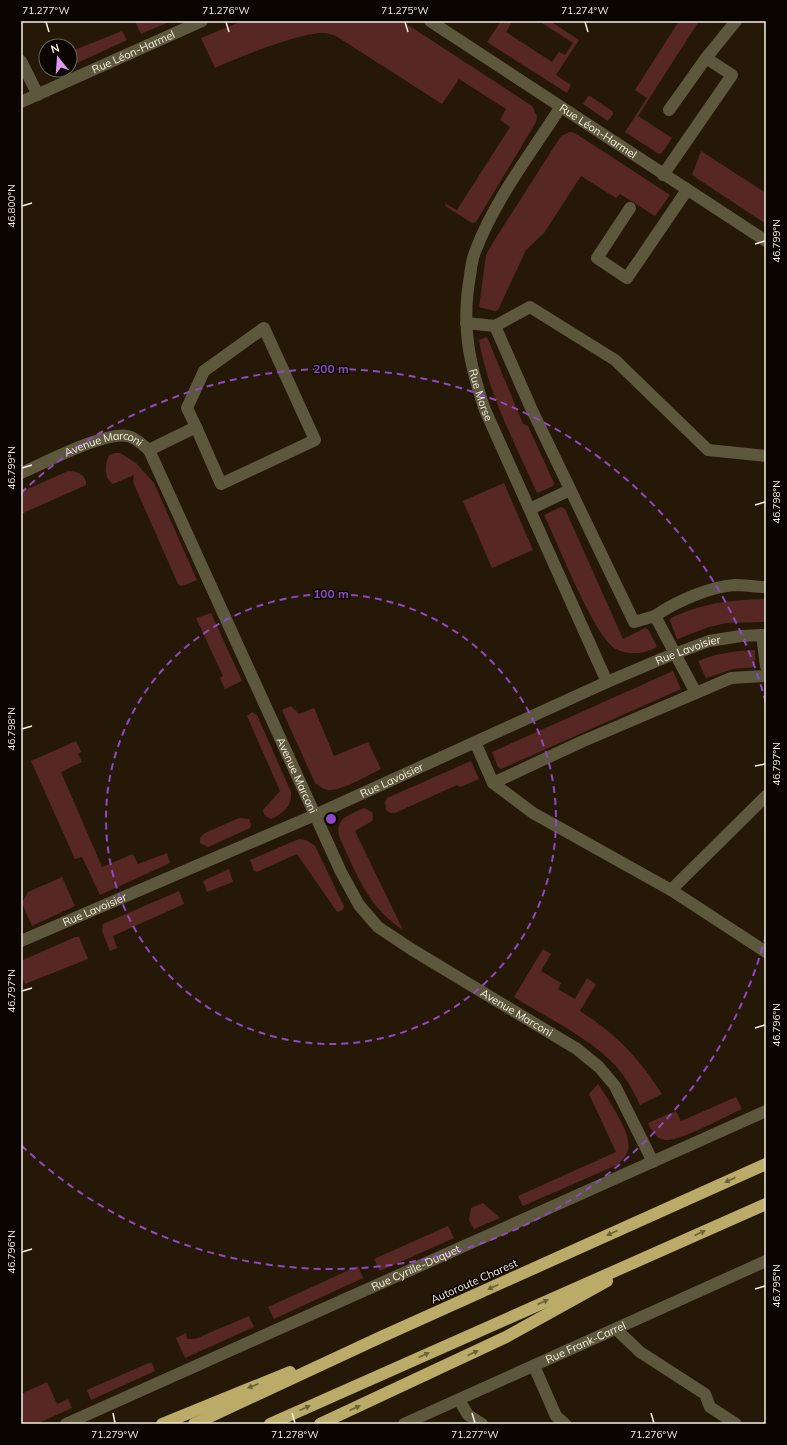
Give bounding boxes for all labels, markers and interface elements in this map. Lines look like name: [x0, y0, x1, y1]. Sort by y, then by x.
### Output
text: 71.277°W: [22, 4, 70, 17]
text: 71.276°W: [202, 4, 250, 17]
text: 71.275°W: [381, 4, 429, 17]
text: 71.274°W: [561, 4, 609, 17]
street label: Rue Léon-Harmel: [90, 27, 177, 76]
north arrow: [38, 38, 78, 78]
text: N: [49, 41, 61, 56]
street label: Rue Léon-Harmel: [557, 101, 639, 161]
text: 46.800°N: [5, 184, 18, 228]
text: 46.799°N: [770, 219, 783, 263]
text: 200 m: [313, 361, 349, 376]
street label: Rue Morse: [466, 367, 496, 423]
street label: Avenue Marconi: [62, 428, 146, 459]
text: 46.799°N: [5, 446, 18, 490]
text: 46.798°N: [770, 480, 783, 524]
text: 100 m: [313, 586, 349, 601]
street label: Rue Lavoisier: [653, 632, 721, 668]
text: 46.798°N: [5, 707, 18, 751]
street label: Avenue Marconi: [274, 735, 320, 815]
text: 46.797°N: [770, 742, 783, 786]
street label: Rue Lavoisier: [358, 760, 425, 801]
centre of rings: [324, 812, 338, 826]
street label: Rue Lavoisier: [60, 890, 129, 929]
text: 46.797°N: [5, 969, 18, 1013]
street label: Avenue Marconi: [478, 985, 555, 1040]
text: 46.796°N: [770, 1003, 783, 1047]
one-way arrow: [725, 1177, 736, 1183]
one-way arrow: [694, 1229, 706, 1235]
text: 46.796°N: [5, 1230, 18, 1274]
one-way arrow: [605, 1231, 617, 1237]
street label: Rue Cyrille-Duquet: [369, 1242, 462, 1294]
street label: Autoroute Charest: [428, 1256, 520, 1306]
text: 46.795°N: [770, 1264, 783, 1308]
one-way arrow: [487, 1283, 499, 1290]
one-way arrow: [537, 1299, 549, 1305]
street label: Rue Frank-Carrel: [543, 1318, 628, 1366]
one-way arrow: [468, 1349, 480, 1355]
one-way arrow: [418, 1352, 430, 1358]
one-way arrow: [247, 1383, 259, 1389]
one-way arrow: [350, 1404, 362, 1410]
one-way arrow: [300, 1405, 311, 1411]
text: 71.279°W: [91, 1428, 139, 1441]
text: 71.278°W: [271, 1428, 319, 1441]
text: 71.277°W: [451, 1428, 499, 1441]
text: 71.276°W: [630, 1428, 678, 1441]

